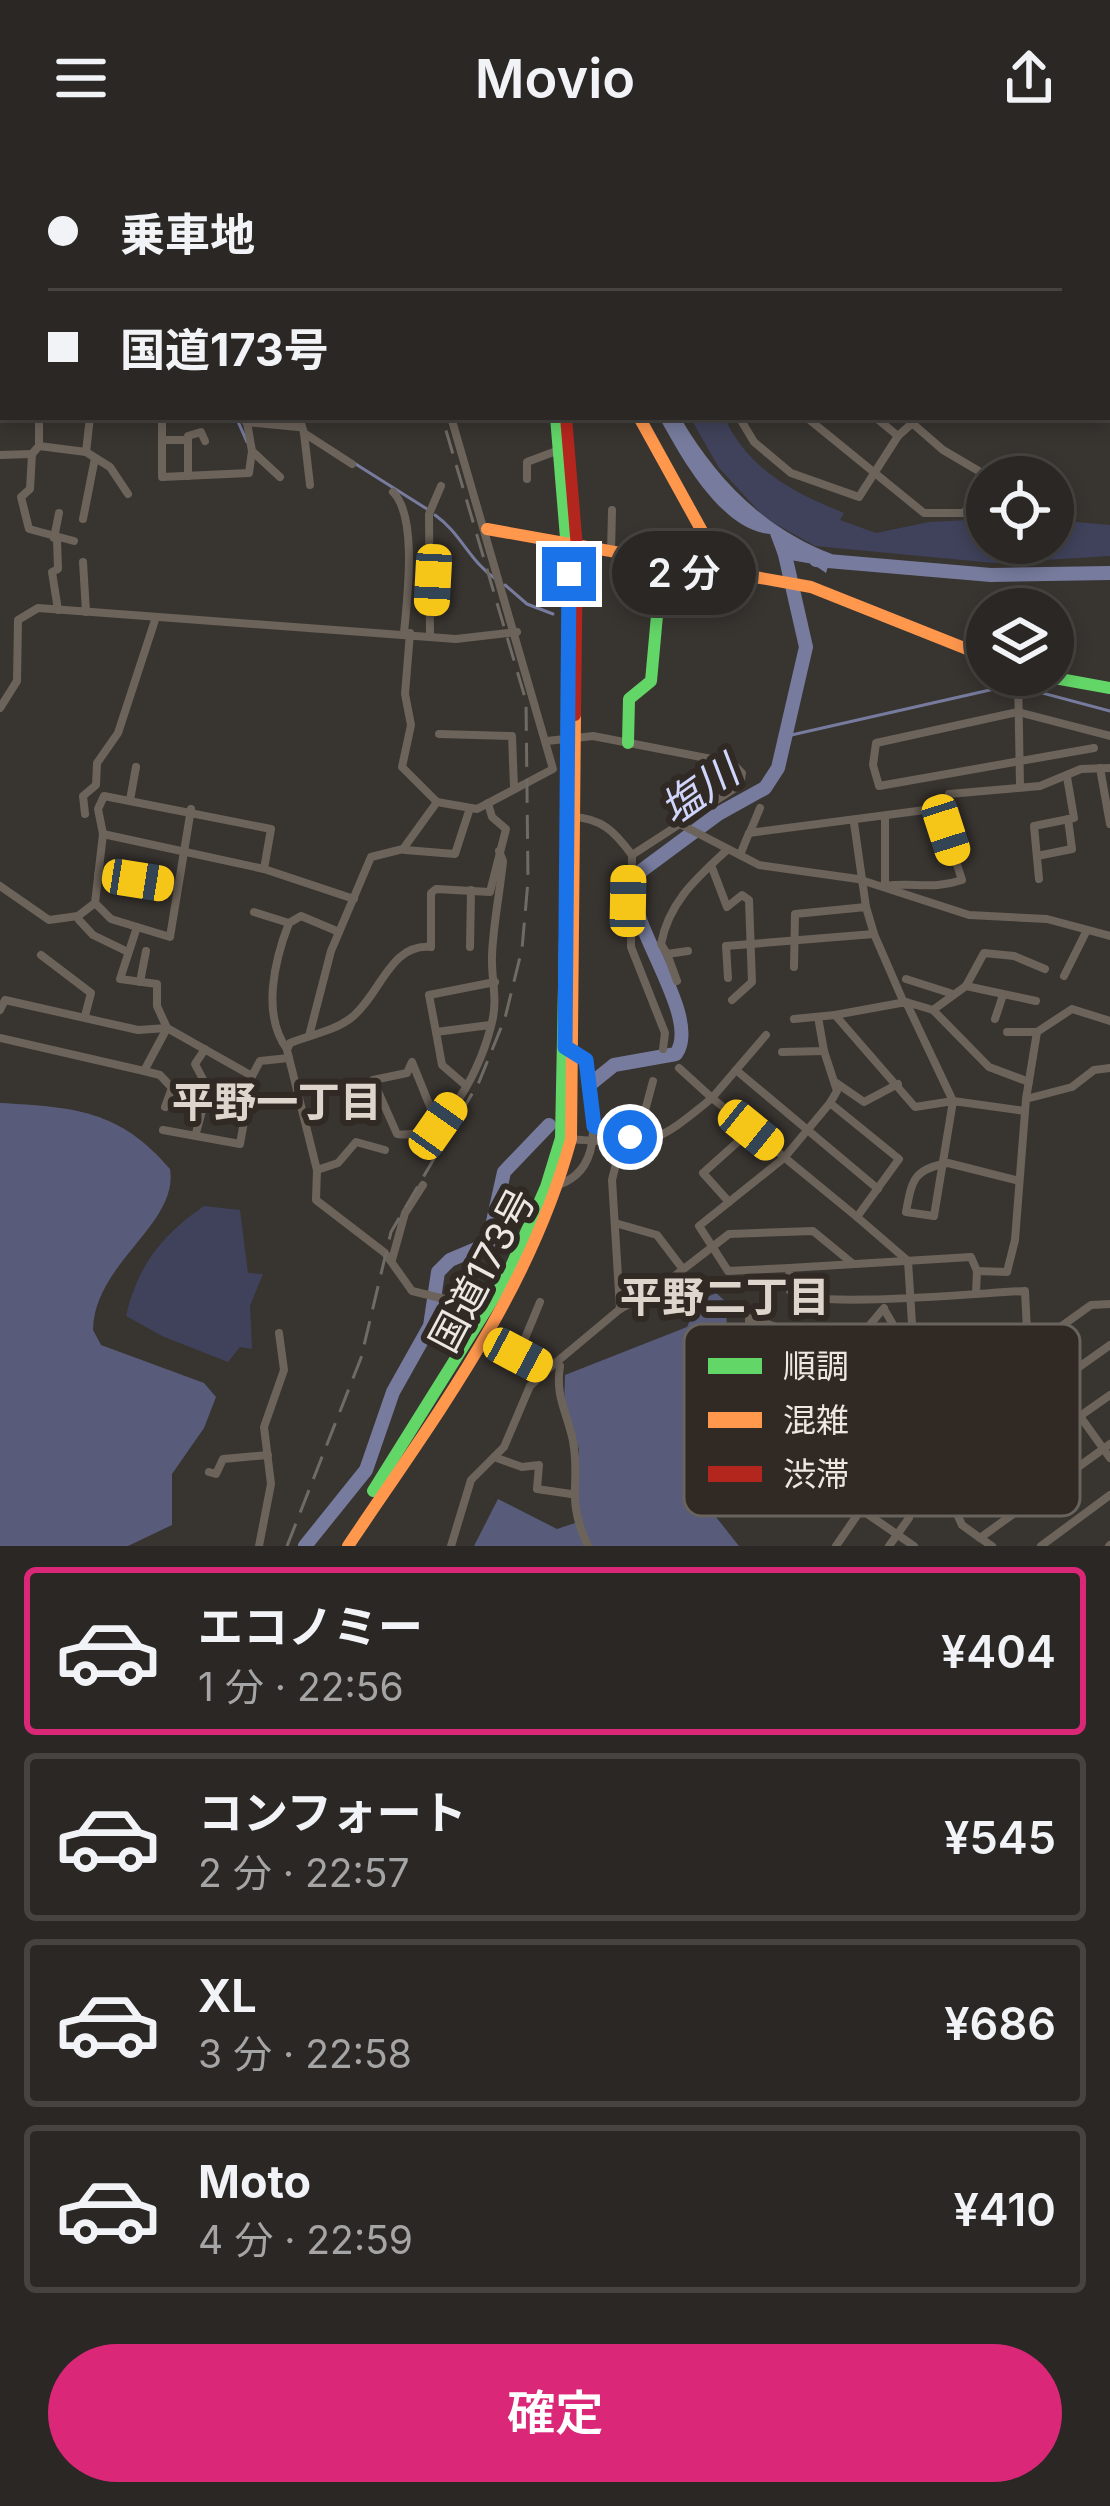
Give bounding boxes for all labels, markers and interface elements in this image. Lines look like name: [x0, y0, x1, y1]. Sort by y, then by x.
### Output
icon: menu: [48, 45, 114, 111]
icon: share: [996, 45, 1062, 111]
text: Movio: [475, 46, 635, 111]
text: 乗車地: [120, 207, 255, 262]
text: 国道173号: [120, 322, 329, 377]
map controls: [966, 456, 1074, 696]
button: locate: [966, 456, 1074, 564]
callout: 2 分: [611, 532, 755, 616]
car: [413, 543, 453, 617]
route end: [542, 547, 596, 601]
text: 2 分: [647, 549, 721, 596]
button: layers: [966, 588, 1074, 696]
water label: 塩川: [650, 742, 751, 835]
car: [918, 790, 974, 870]
car: [100, 857, 176, 903]
car: [609, 865, 647, 937]
district label: 平野一丁目: [172, 1076, 382, 1127]
car: [403, 1086, 473, 1166]
car: [712, 1093, 790, 1167]
route start: [603, 1110, 657, 1164]
street label: 国道173号: [419, 1180, 544, 1360]
district label: 平野二丁目: [620, 1271, 830, 1322]
car: [478, 1322, 558, 1388]
legend: [684, 1324, 1080, 1516]
text: 順調: [783, 1346, 849, 1386]
text: 混雑: [783, 1400, 849, 1440]
text: 渋滞: [783, 1454, 849, 1494]
icon: car: [54, 1597, 162, 1705]
text: エコノミー: [198, 1599, 423, 1654]
text: ¥404: [941, 1624, 1056, 1679]
text: 1 分 · 22:56: [198, 1663, 404, 1710]
icon: car: [54, 1783, 162, 1891]
text: コンフォート: [198, 1785, 467, 1840]
text: ¥545: [944, 1810, 1056, 1865]
text: 2 分 · 22:57: [198, 1849, 410, 1896]
text: XL: [198, 1968, 257, 2023]
icon: car: [54, 1969, 162, 2077]
text: ¥686: [944, 1996, 1056, 2051]
text: 3 分 · 22:58: [198, 2030, 412, 2077]
text: Moto: [198, 2154, 311, 2209]
icon: car: [54, 2155, 162, 2263]
text: ¥410: [953, 2182, 1056, 2237]
text: 4 分 · 22:59: [198, 2216, 413, 2263]
button: 確定: [48, 2344, 1062, 2482]

